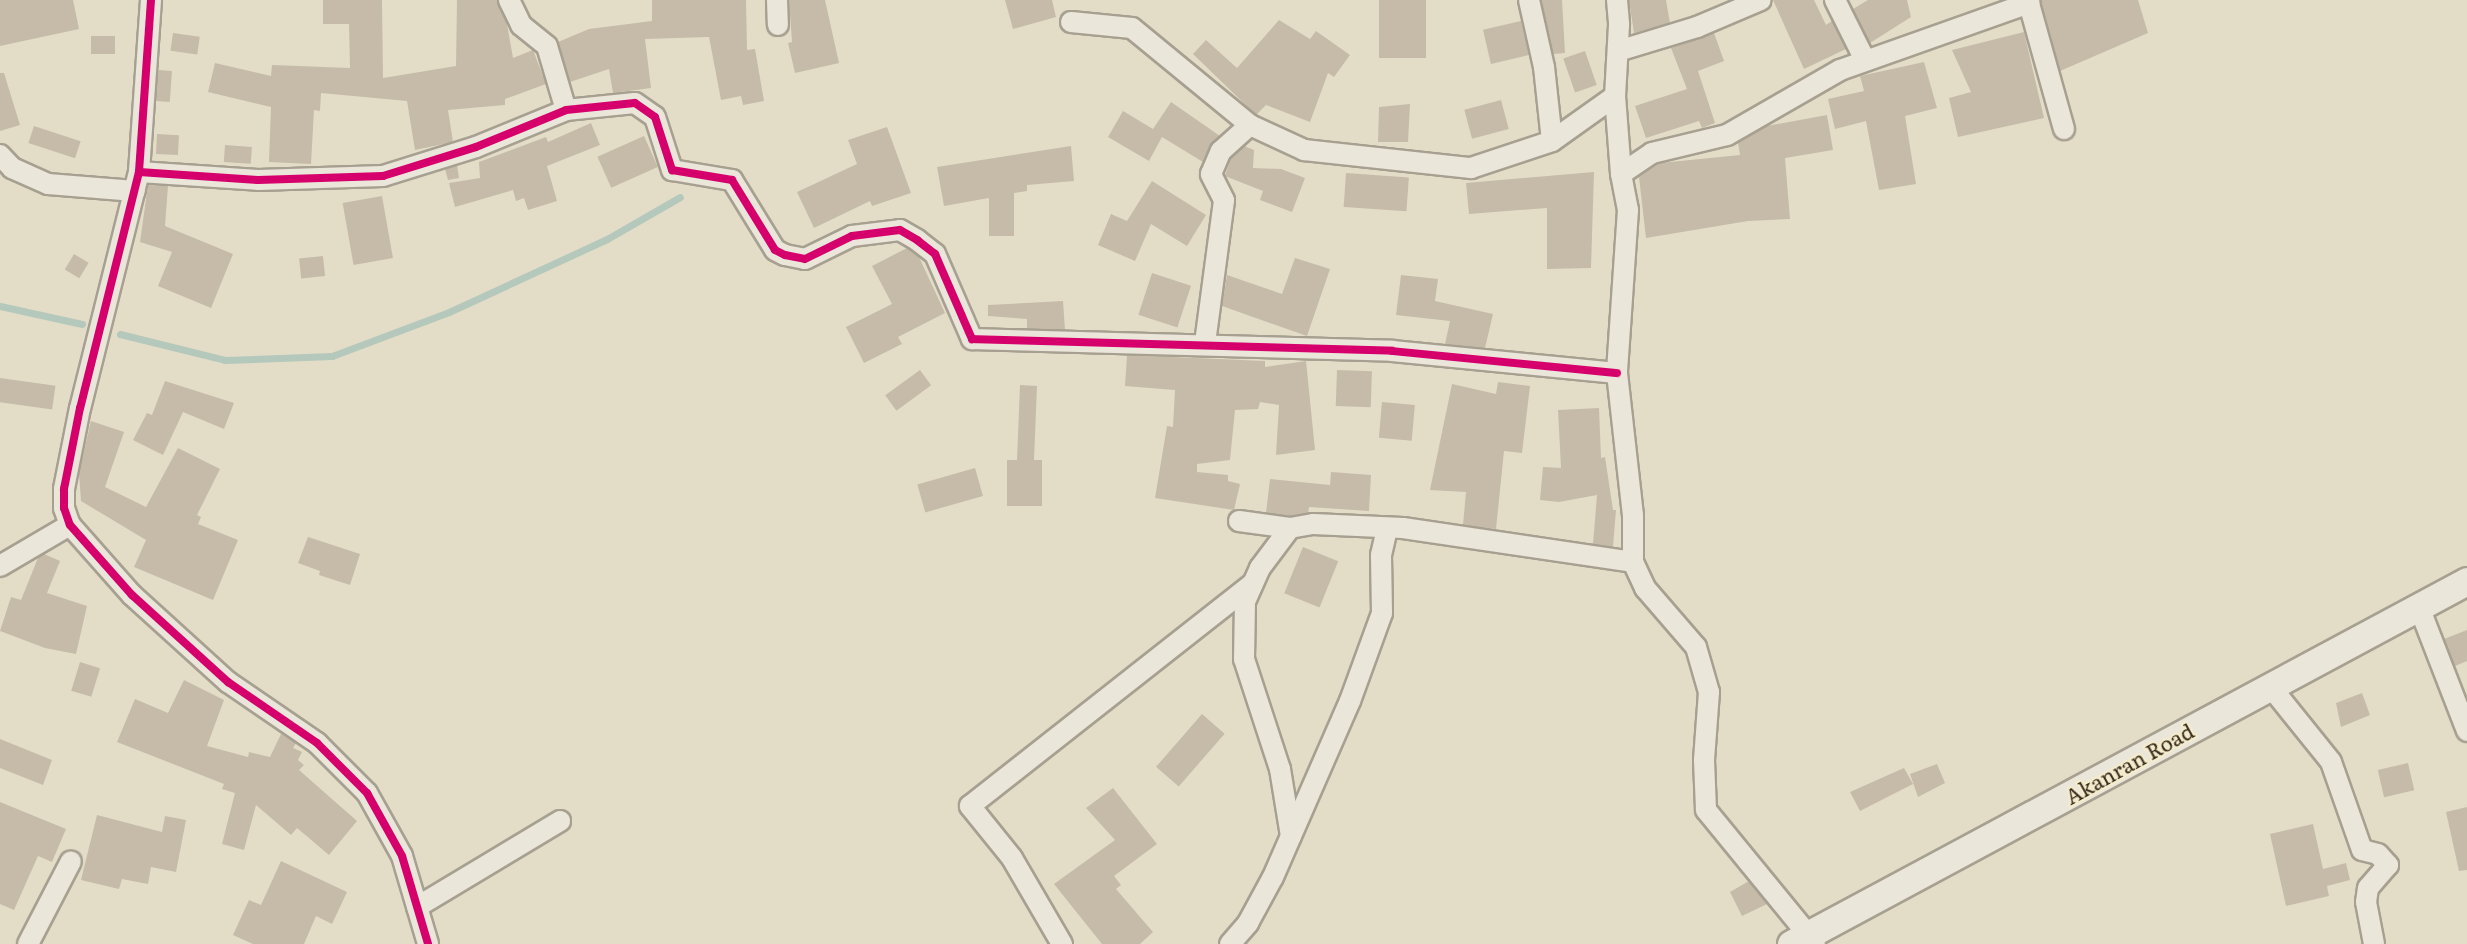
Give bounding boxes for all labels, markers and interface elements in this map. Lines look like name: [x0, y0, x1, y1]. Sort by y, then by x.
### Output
street label: Akanran Road: [2060, 717, 2198, 809]

